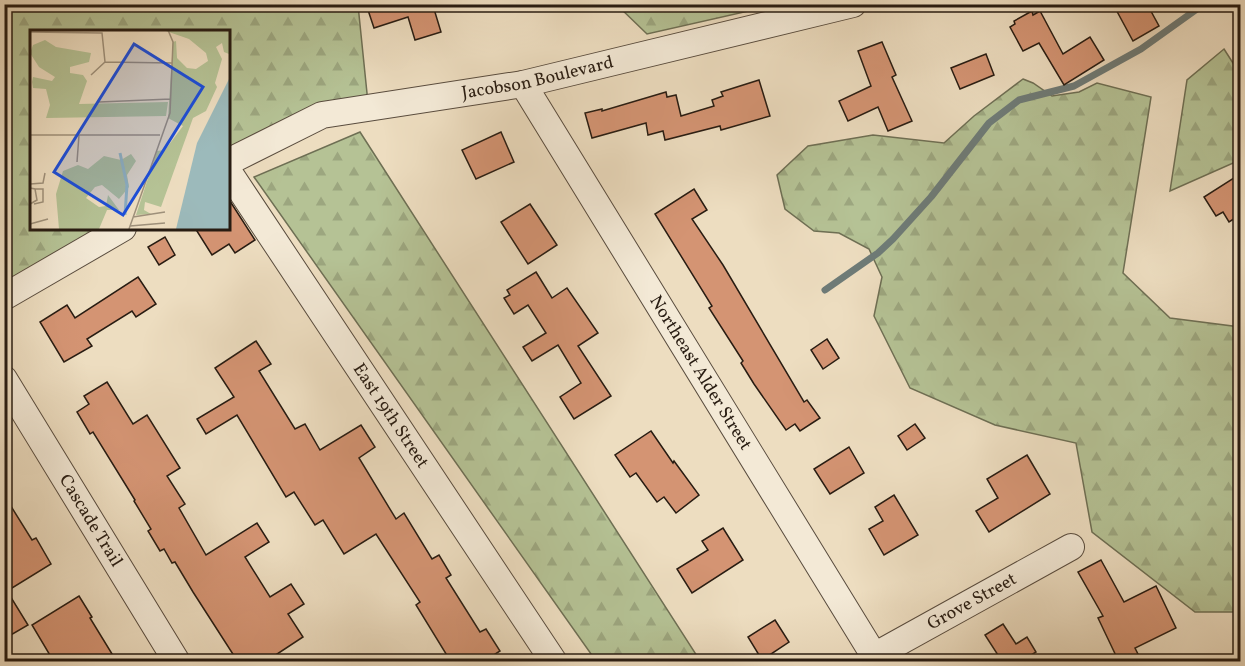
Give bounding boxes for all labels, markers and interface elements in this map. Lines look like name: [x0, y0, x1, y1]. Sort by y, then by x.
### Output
inset map: [30, 30, 230, 230]
street label: Jacobson Boulevard: [460, 50, 616, 106]
street label: Northeast Alder Street: [643, 291, 758, 455]
street label: East 19th Street: [347, 358, 435, 474]
street label: Cascade Trail: [53, 470, 128, 572]
street label: Grove Street: [923, 567, 1021, 637]

